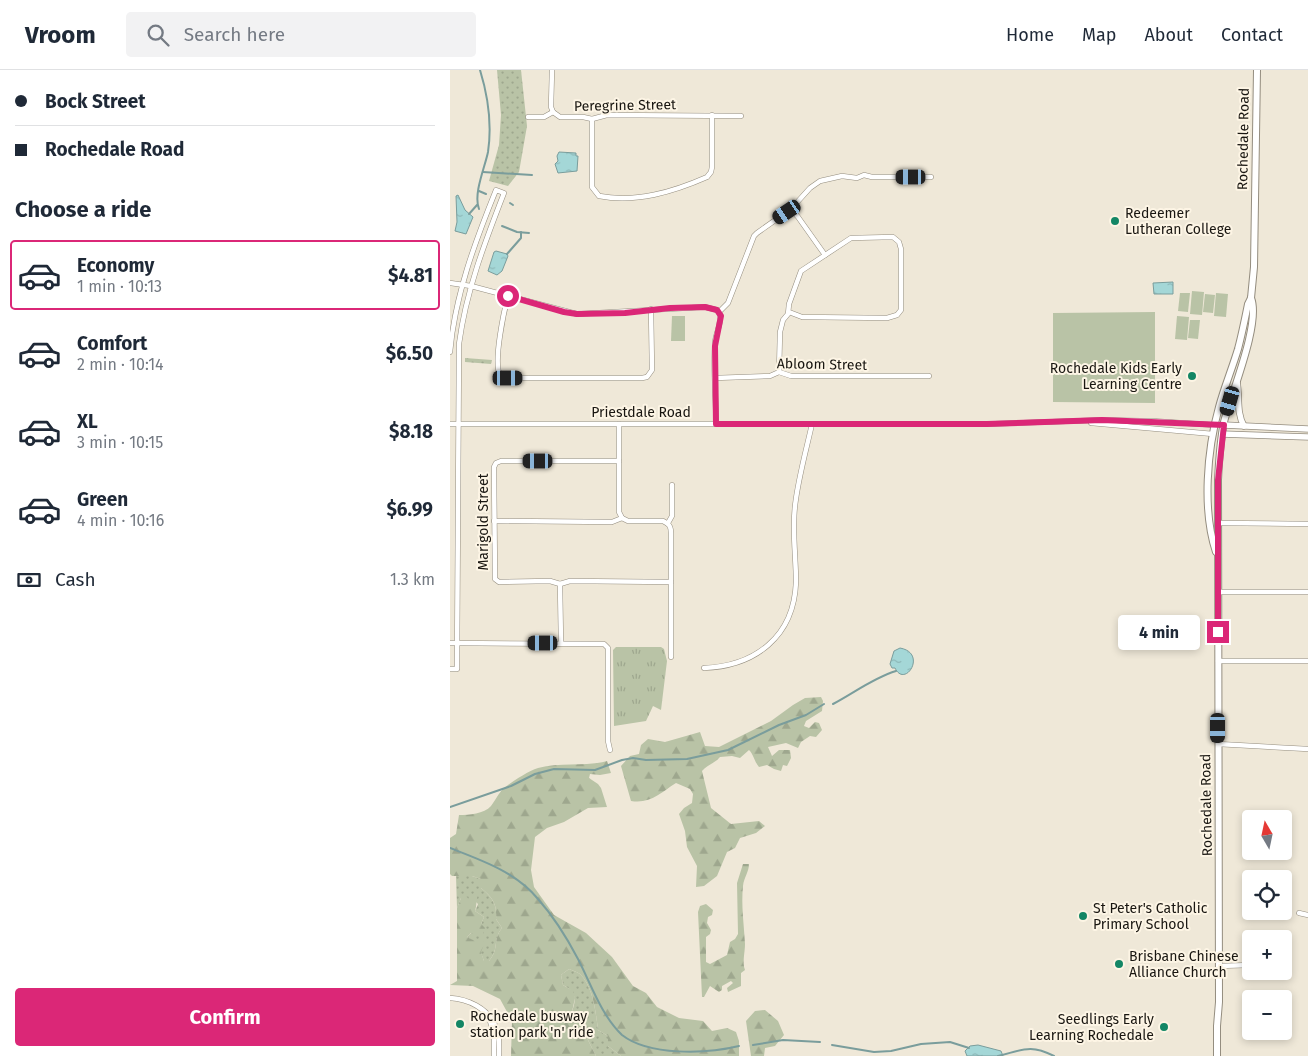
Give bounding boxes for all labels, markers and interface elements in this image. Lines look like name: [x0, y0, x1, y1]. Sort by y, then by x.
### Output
search box: [126, 12, 476, 57]
text: Vroom: [25, 21, 96, 49]
icon: search: [144, 21, 172, 49]
text: Search here: [184, 23, 285, 46]
text: Home: [1006, 24, 1054, 46]
text: Map: [1082, 24, 1116, 46]
text: About: [1144, 24, 1193, 46]
text: Contact: [1221, 24, 1283, 46]
street label: Rochedale Road: [1234, 88, 1253, 190]
text: Bock Street: [45, 90, 145, 113]
street label: Peregrine Street: [574, 96, 677, 115]
text: Rochedale Road: [45, 138, 184, 161]
car: [896, 170, 926, 185]
text: Choose a ride: [15, 196, 151, 223]
car: [770, 197, 803, 227]
place label: Redeemer Lutheran College: [1125, 205, 1231, 238]
marker: Redeemer Lutheran College: [1109, 215, 1121, 227]
icon: car: [17, 253, 62, 298]
text: Economy: [77, 254, 154, 277]
text: $4.81: [388, 264, 433, 287]
text: 1 min · 10:13: [77, 277, 162, 296]
route start: [497, 285, 519, 307]
icon: car: [17, 331, 62, 376]
text: Comfort: [77, 332, 147, 355]
text: $6.50: [386, 342, 433, 365]
text: 2 min · 10:14: [77, 355, 164, 374]
street label: Abloom Street: [777, 355, 868, 374]
place label: Rochedale Kids Early Learning Centre: [1050, 360, 1182, 393]
marker: Rochedale Kids Early Learning Centre: [1186, 370, 1198, 382]
car: [493, 371, 523, 386]
car: [1218, 385, 1241, 417]
street label: Priestdale Road: [591, 404, 691, 421]
icon: car: [17, 409, 62, 454]
text: XL: [77, 410, 98, 433]
text: $8.18: [389, 420, 433, 443]
text: 3 min · 10:15: [77, 433, 163, 452]
car: [523, 454, 553, 469]
street label: Marigold Street: [475, 472, 492, 571]
icon: car: [17, 487, 62, 532]
text: Green: [77, 488, 128, 511]
text: $6.99: [386, 498, 433, 521]
text: 4 min · 10:16: [77, 511, 164, 530]
icon: cash: [15, 566, 43, 594]
text: Cash: [55, 568, 96, 591]
text: 1.3 km: [390, 570, 435, 589]
callout: 4 min: [1118, 614, 1200, 650]
route end: [1207, 621, 1229, 643]
text: 4 min: [1139, 623, 1179, 642]
car: [528, 636, 558, 651]
car: [1210, 713, 1225, 743]
street label: Rochedale Road: [1197, 754, 1216, 856]
north arrow: [1242, 810, 1292, 860]
map controls: [1242, 810, 1292, 1040]
button: locate: [1242, 870, 1292, 920]
place label: St Peter's Catholic Primary School: [1093, 900, 1208, 933]
marker: St Peter's Catholic Primary School: [1077, 910, 1089, 922]
button: +: [1242, 930, 1292, 980]
place label: Brisbane Chinese Alliance Church: [1129, 948, 1239, 981]
marker: Brisbane Chinese Alliance Church: [1113, 958, 1125, 970]
button: Confirm: [15, 988, 435, 1046]
button: −: [1242, 990, 1292, 1040]
place label: Rochedale busway station park 'n' ride: [470, 1008, 594, 1041]
place label: Seedlings Early Learning Rochedale: [1029, 1011, 1154, 1044]
marker: Rochedale busway station park 'n' ride: [454, 1018, 466, 1030]
marker: Seedlings Early Learning Rochedale: [1158, 1021, 1170, 1033]

